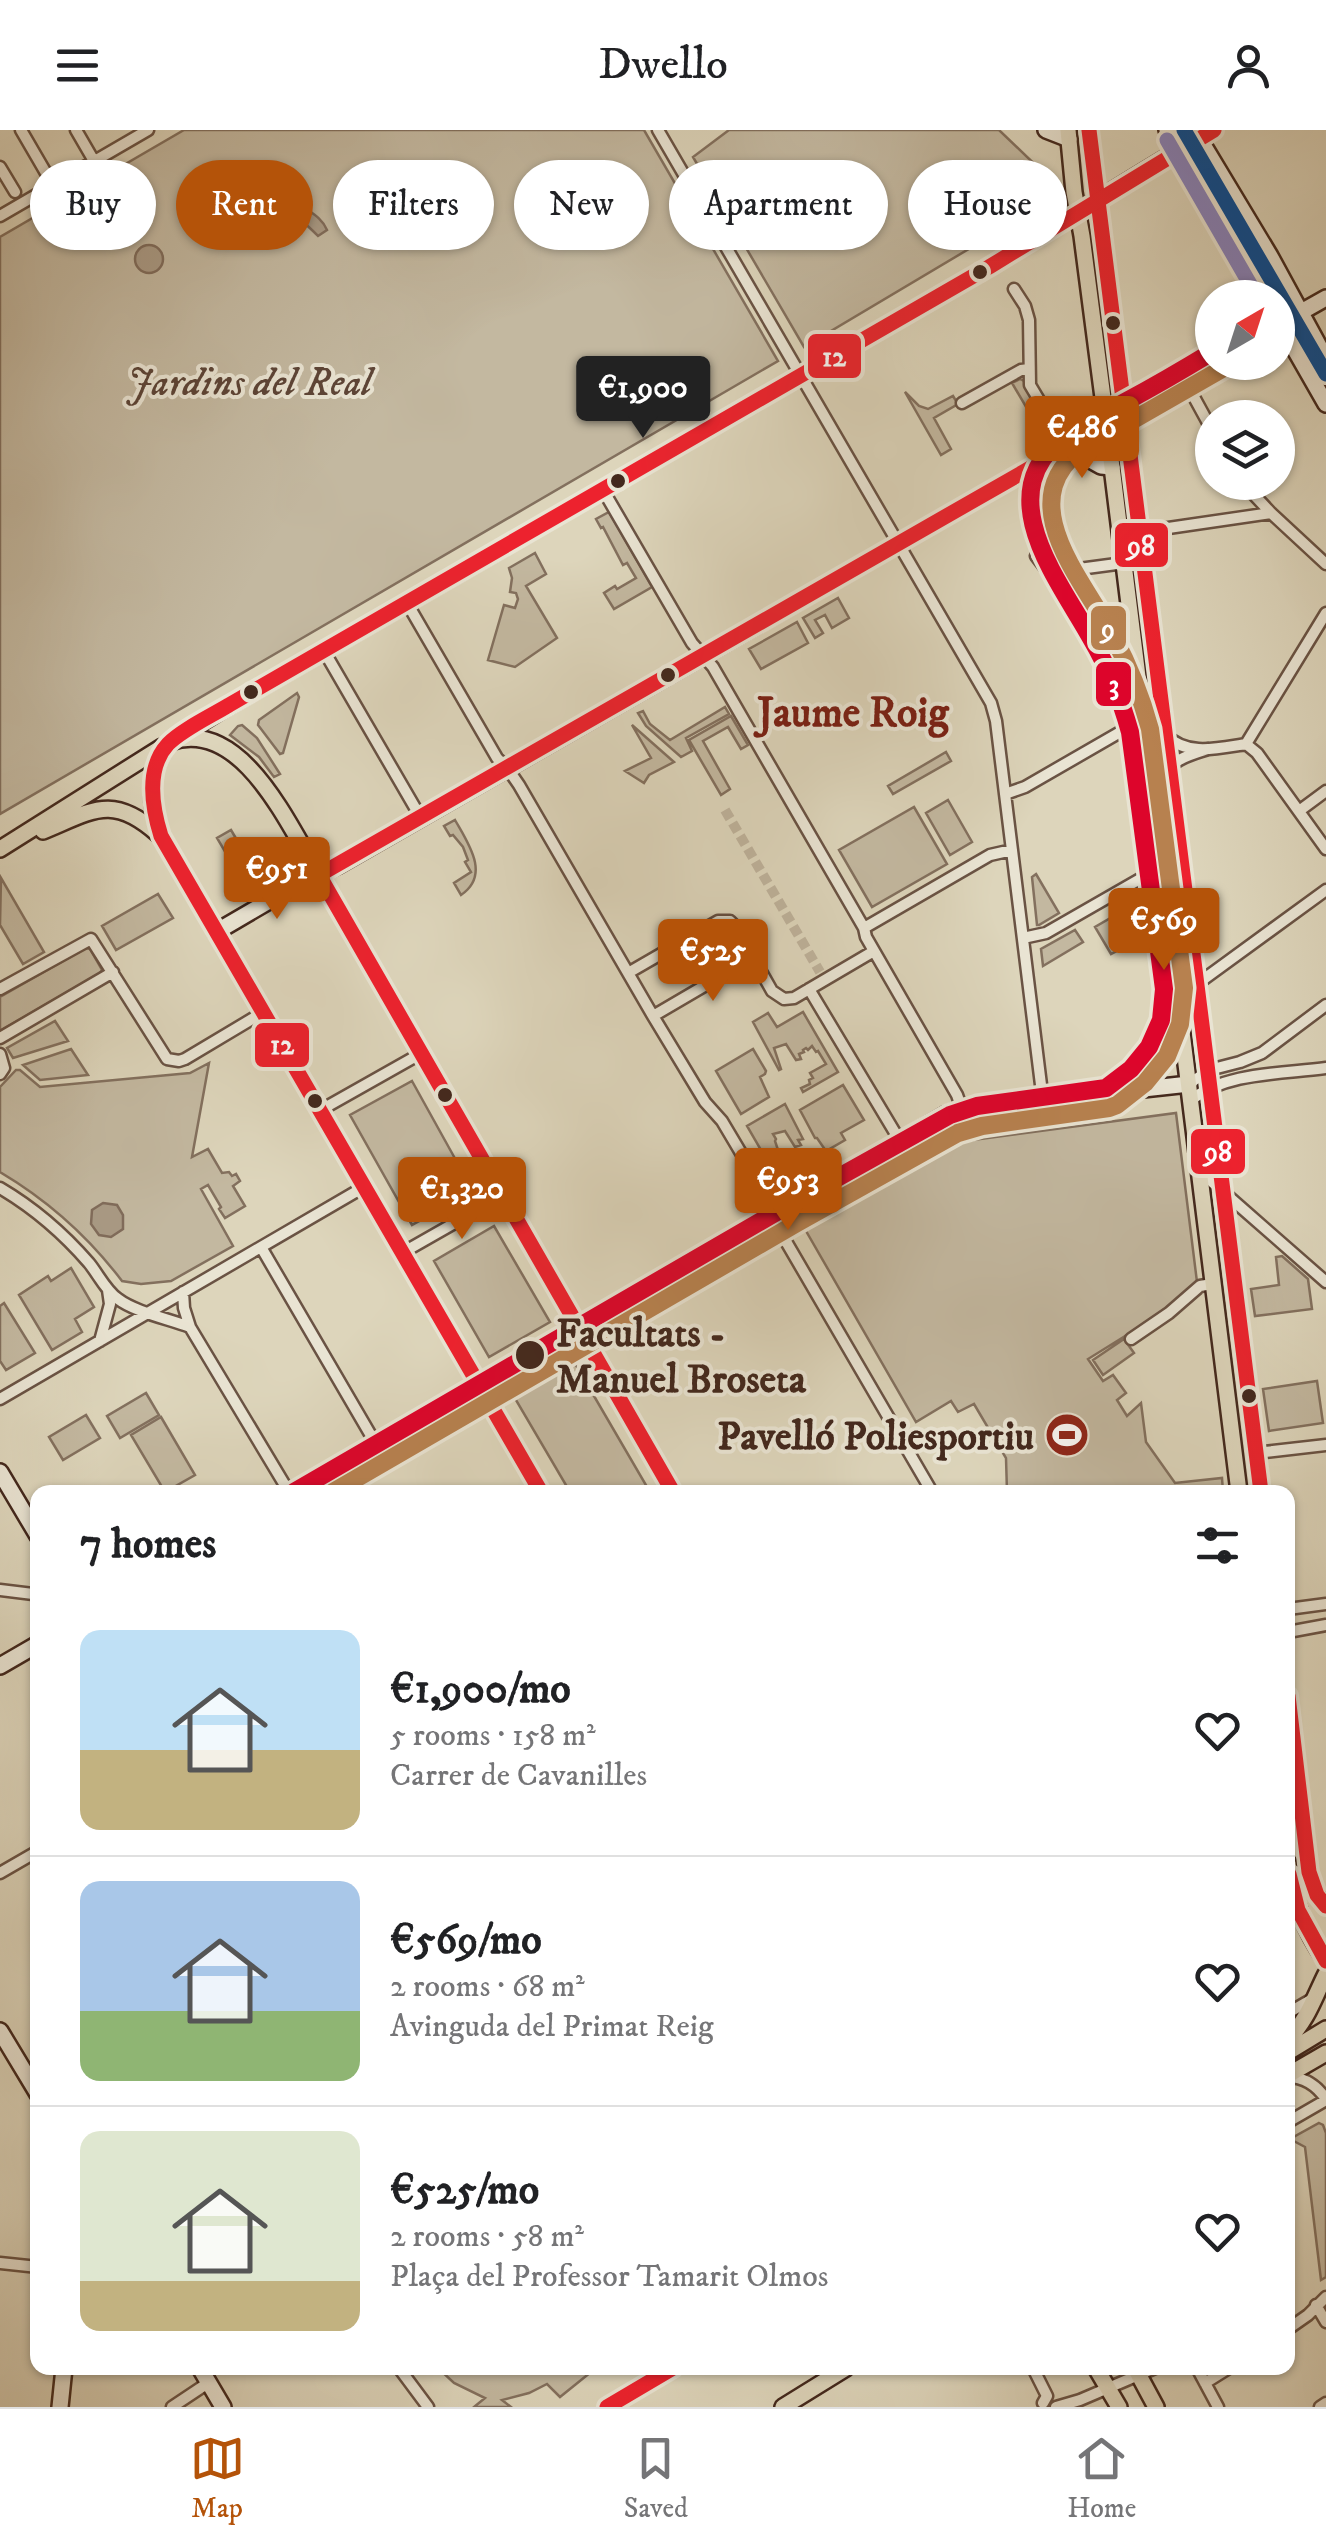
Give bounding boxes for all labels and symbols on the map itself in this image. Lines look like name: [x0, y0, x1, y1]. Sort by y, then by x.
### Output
unlabelled marker: [970, 262, 990, 282]
north arrow: [1195, 280, 1295, 380]
unlabelled marker: [1103, 313, 1123, 333]
line badge: 12: [806, 332, 863, 380]
text: 12: [822, 340, 846, 375]
pin: €1,900: [562, 356, 724, 441]
park label: Jardins del Real: [126, 359, 376, 409]
pin: €486: [1023, 396, 1141, 481]
unlabelled marker: [608, 471, 628, 491]
line badge: 98: [1113, 521, 1170, 569]
text: 98: [1125, 529, 1155, 564]
line badge: 9: [1089, 604, 1128, 652]
text: 9: [1099, 612, 1115, 647]
line badge: 3: [1094, 660, 1133, 708]
unlabelled marker: [658, 665, 678, 685]
text: 3: [1109, 668, 1119, 703]
unlabelled marker: [241, 682, 261, 702]
district label: Jaume Roig: [753, 688, 950, 740]
pin: €951: [218, 837, 336, 922]
pin: €569: [1105, 888, 1223, 973]
pin: €525: [654, 919, 772, 1004]
line badge: 12: [253, 1021, 311, 1069]
text: 12: [270, 1028, 294, 1063]
unlabelled marker: [435, 1085, 455, 1105]
unlabelled marker: [305, 1091, 325, 1111]
line badge: 98: [1189, 1127, 1247, 1176]
text: 98: [1202, 1135, 1232, 1170]
pin: €953: [729, 1148, 847, 1233]
pin: €1,320: [381, 1157, 543, 1242]
place label: Facultats - Manuel Broseta: [556, 1310, 807, 1406]
marker: Facultats - Manuel Broseta: [513, 1338, 547, 1372]
unlabelled marker: [1239, 1386, 1259, 1406]
sports icon: Pavelló Poliesportiu: [1044, 1412, 1090, 1458]
place label: Pavelló Poliesportiu: [717, 1413, 1034, 1463]

